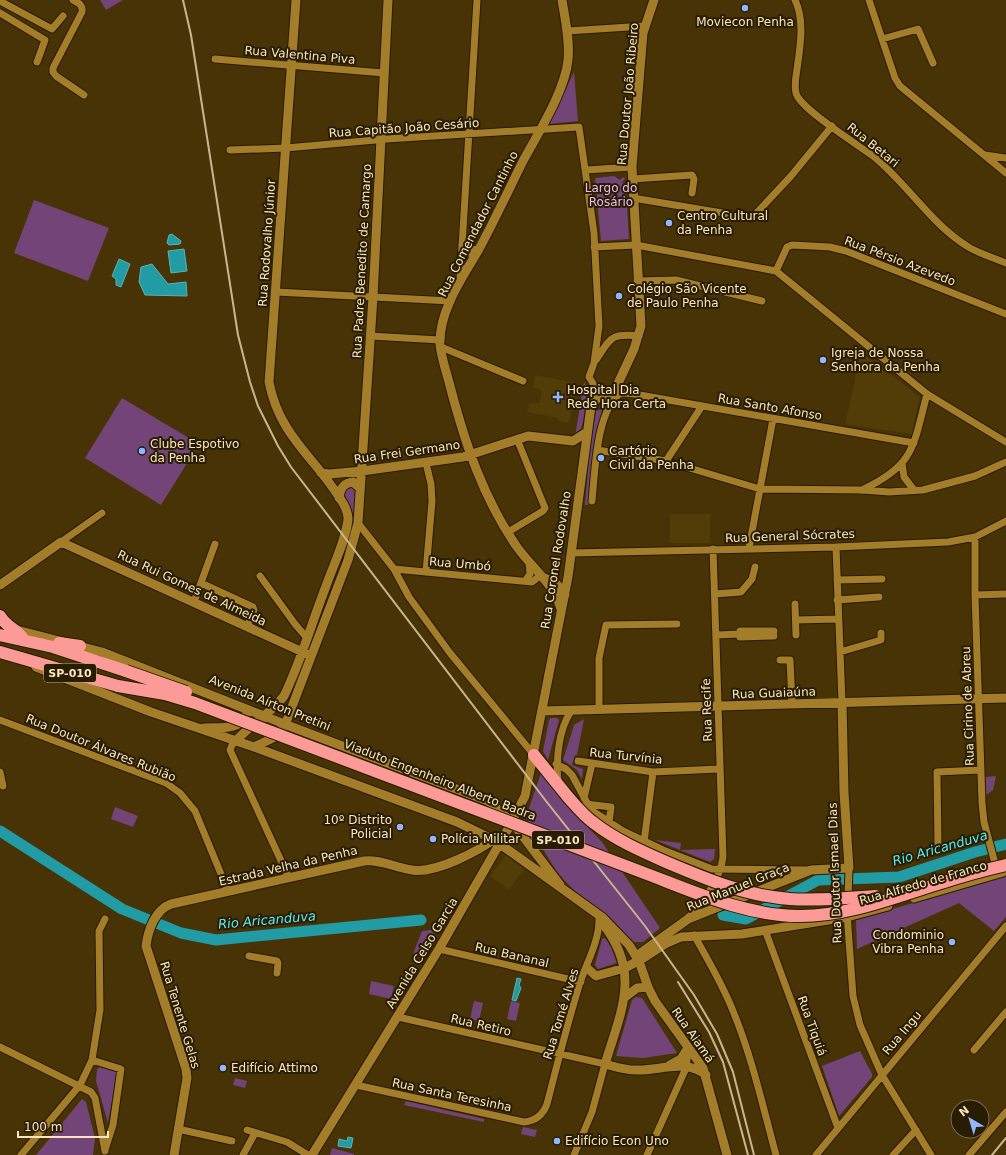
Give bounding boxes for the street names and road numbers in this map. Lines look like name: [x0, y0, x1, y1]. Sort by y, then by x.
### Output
street label: Rua Doutor João Ribeiro: [615, 22, 641, 166]
street label: Rua Valentina Piva: [244, 43, 356, 67]
street label: Rua Capitão João Cesário: [328, 116, 480, 140]
street label: Rua Betari: [844, 120, 902, 170]
street label: Rua Comendador Cantinho: [435, 149, 521, 299]
street label: Rua Padre Benedito de Camargo: [350, 163, 374, 359]
street label: Rua Rodovalho Júnior: [256, 179, 278, 307]
street label: Rua Pérsio Azevedo: [843, 233, 957, 289]
street label: Rua Santo Afonso: [717, 391, 823, 423]
street label: Rua Frei Germano: [353, 438, 461, 466]
street label: Rua Coronel Rodovalho: [538, 490, 574, 630]
street label: Rua General Sócrates: [725, 527, 855, 545]
street label: Rua Rui Gomes de Almeida: [115, 547, 269, 629]
street label: Rua Umbó: [429, 554, 491, 574]
street label: Rua Cirino de Abreu: [959, 646, 977, 766]
road number: SP-010: [44, 664, 96, 682]
street label: Avenida Aírton Pretini: [207, 672, 333, 734]
street label: Rua Recife: [699, 678, 715, 742]
street label: Rua Guaiaúna: [732, 685, 816, 701]
street label: Rua Doutor Álvares Rubião: [24, 710, 179, 785]
street label: Viaduto Engenheiro Alberto Badra: [342, 737, 538, 823]
street label: Rua Turvínia: [589, 745, 663, 767]
street label: Rua Doutor Ismael Dias: [826, 802, 844, 944]
road number: SP-010: [532, 831, 584, 849]
street label: Estrada Velha da Penha: [217, 843, 359, 889]
street label: Rua Alfredo de Franco: [858, 858, 988, 908]
street label: Rua Manuel Graça: [685, 860, 791, 914]
street label: Avenida Celso Garcia: [383, 895, 461, 1011]
street label: Rua Bananal: [474, 940, 550, 970]
street label: Rua Tenente Gelas: [157, 960, 203, 1070]
street label: Rua Tomé Alves: [541, 967, 581, 1061]
street label: Rua Tiquiá: [795, 994, 829, 1058]
street label: Rua Aiamá: [669, 1005, 717, 1065]
street label: Rua Ingu: [880, 1008, 924, 1058]
street label: Rua Retiro: [449, 1011, 513, 1039]
street label: Rua Santa Teresinha: [391, 1075, 513, 1115]

